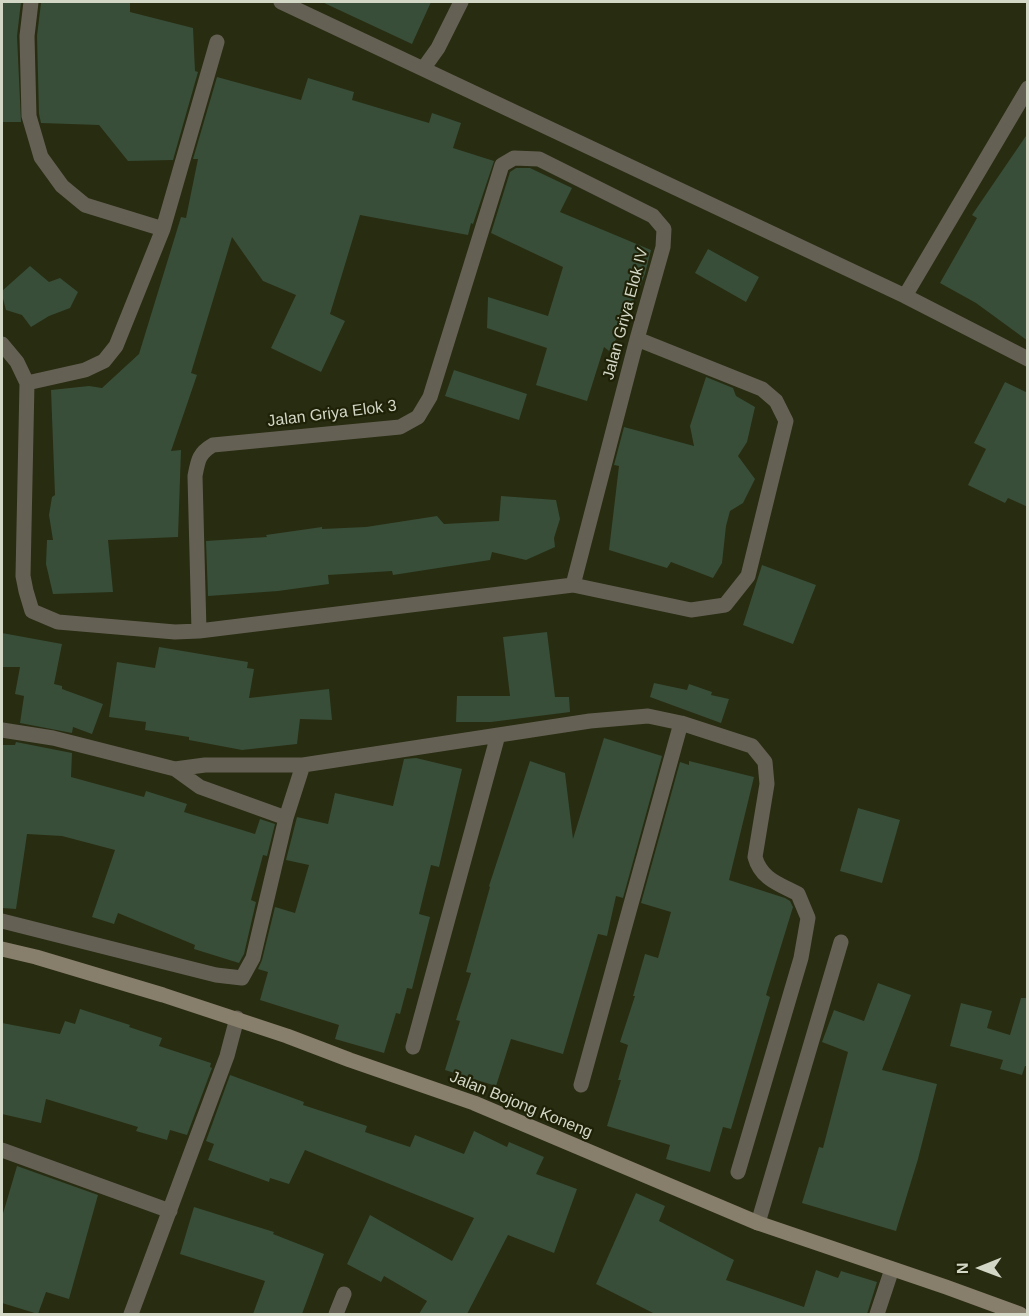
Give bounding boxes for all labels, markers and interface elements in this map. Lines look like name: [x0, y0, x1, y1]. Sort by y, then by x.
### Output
street label: Jalan Griya Elok IV: [599, 246, 653, 382]
street label: Jalan Griya Elok 3: [266, 397, 398, 431]
street label: Jalan Bojong Koneng: [447, 1068, 595, 1142]
north arrow: [951, 1238, 1011, 1298]
text: N: [954, 1262, 971, 1274]

